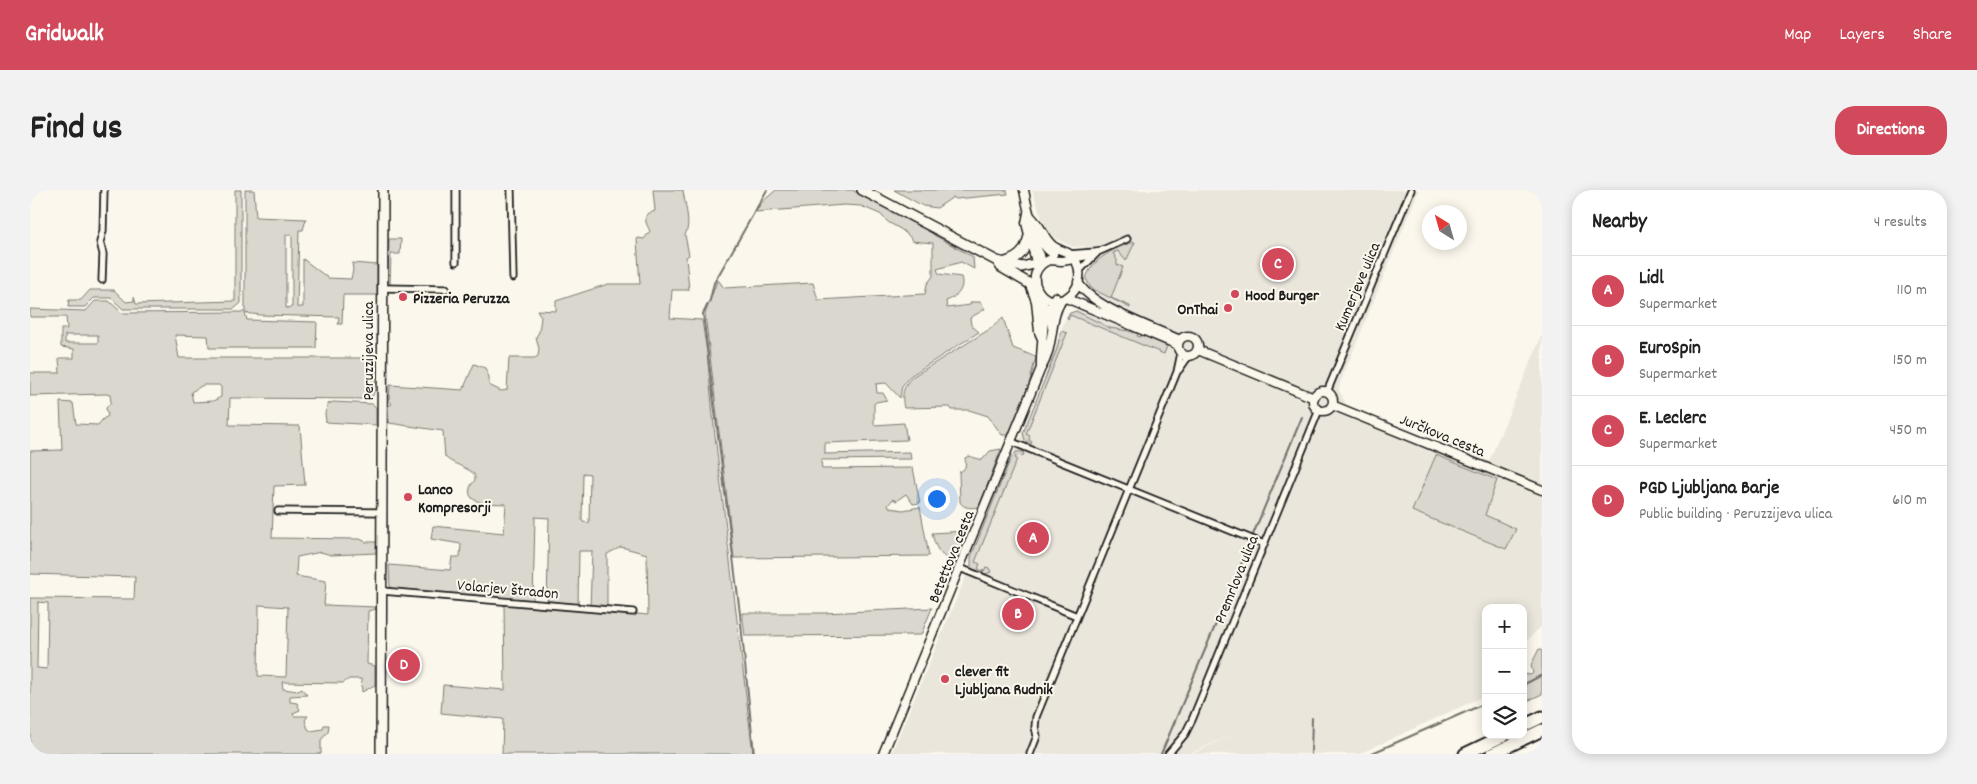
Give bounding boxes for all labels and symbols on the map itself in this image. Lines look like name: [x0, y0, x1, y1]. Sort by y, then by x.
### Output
north arrow: [1422, 205, 1467, 250]
street label: Kumerjeve ulica: [1329, 239, 1388, 335]
pin: C: [1262, 245, 1294, 283]
place label: Hood Burger: [1245, 285, 1320, 308]
place label: Pizzeria Peruzza: [413, 288, 511, 311]
marker: Hood Burger: [1229, 288, 1241, 300]
marker: Pizzeria Peruzza: [397, 291, 409, 303]
place label: OnThai: [1177, 299, 1218, 322]
street label: Peruzzijeva ulica: [358, 301, 381, 400]
marker: OnThai: [1222, 302, 1234, 314]
street label: Jurčkova cesta: [1396, 409, 1489, 464]
place label: Lanco Kompresorji: [418, 479, 491, 520]
your location: [924, 486, 950, 512]
marker: Lanco Kompresorji: [402, 491, 414, 503]
street label: Betettova cesta: [923, 507, 982, 607]
pin: A: [1017, 519, 1049, 557]
street label: Premrlova ulica: [1209, 532, 1266, 628]
street label: Volarjev štradon: [456, 575, 560, 606]
pin: B: [1002, 595, 1034, 633]
pin: D: [388, 646, 420, 684]
place label: clever fit Ljubljana Rudnik: [955, 661, 1053, 702]
marker: clever fit Ljubljana Rudnik: [939, 673, 951, 685]

